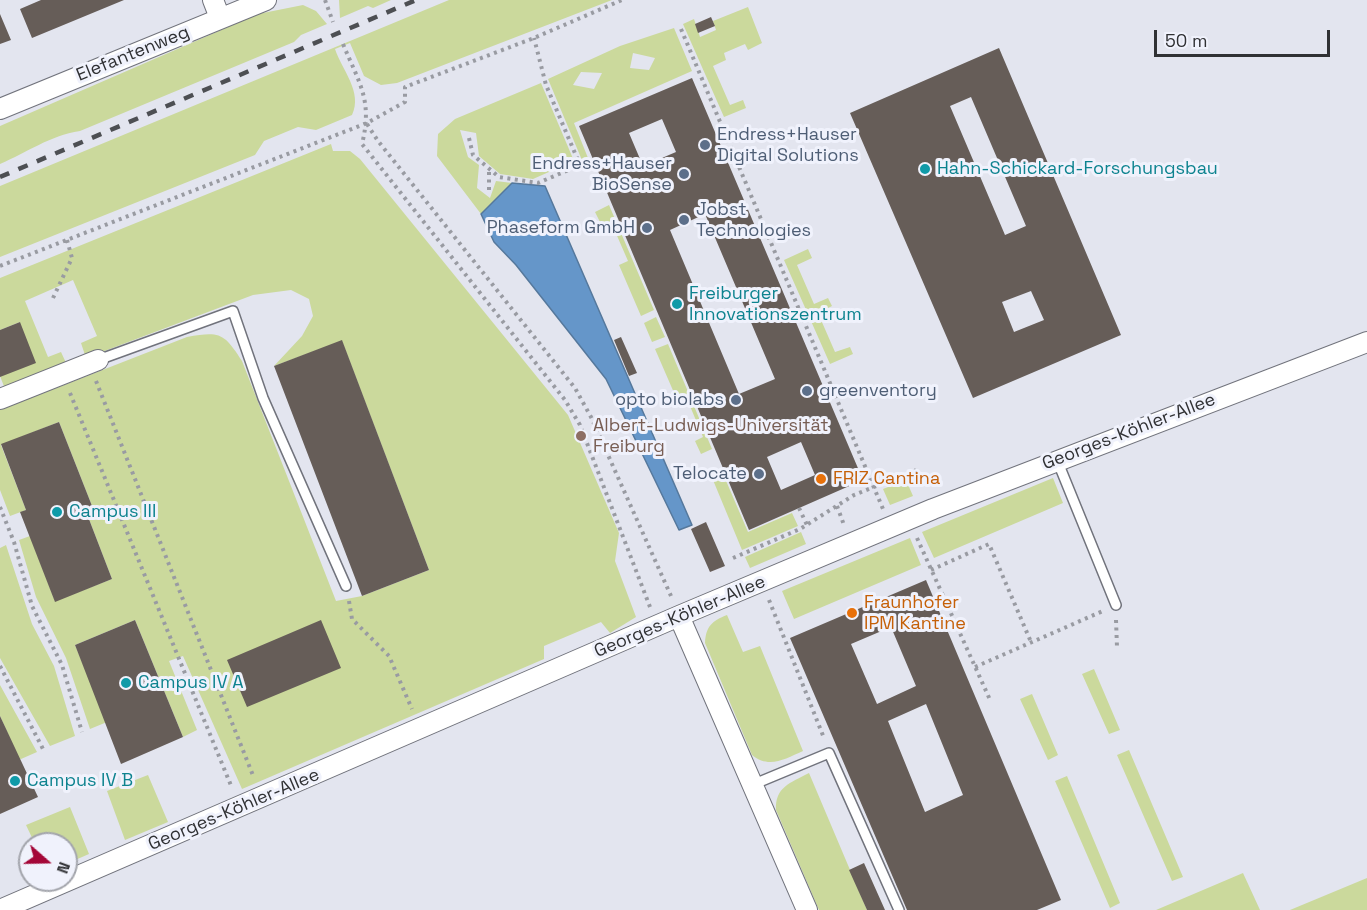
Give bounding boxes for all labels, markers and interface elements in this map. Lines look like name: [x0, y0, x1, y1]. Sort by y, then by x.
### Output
scale bar: [1157, 18, 1332, 56]
street label: Elefantenweg: [73, 22, 193, 86]
text: 50 m: [1165, 29, 1207, 52]
place label: Endress+Hauser Digital Solutions: [717, 124, 859, 166]
marker: Endress+Hauser Digital Solutions: [698, 138, 712, 152]
place label: Endress+Hauser BioSense: [532, 153, 672, 195]
place label: Hahn-Schickard-Forschungsbau: [937, 158, 1218, 180]
marker: Hahn-Schickard-Forschungsbau: [918, 162, 932, 176]
marker: Endress+Hauser BioSense: [677, 167, 691, 181]
place label: Jobst Technologies: [696, 199, 811, 242]
marker: Jobst Technologies: [677, 213, 691, 227]
place label: Phaseform GmbH: [487, 217, 635, 239]
marker: Phaseform GmbH: [640, 221, 654, 235]
place label: Freiburger Innovationszentrum: [689, 283, 862, 326]
marker: Freiburger Innovationszentrum: [670, 297, 684, 311]
place label: greenventory: [819, 380, 937, 402]
marker: greenventory: [800, 384, 814, 398]
place label: opto biolabs: [615, 389, 724, 411]
street label: Georges-Köhler-Allee: [1039, 389, 1219, 475]
marker: opto biolabs: [729, 393, 743, 407]
place label: Albert-Ludwigs-Universität Freiburg: [593, 415, 829, 458]
marker: Albert-Ludwigs-Universität Freiburg: [574, 429, 588, 443]
place label: Telocate: [673, 463, 747, 485]
marker: Telocate: [752, 467, 766, 481]
place label: FRIZ Cantina: [833, 468, 940, 490]
marker: FRIZ Cantina: [814, 472, 828, 486]
place label: Campus III: [69, 501, 156, 523]
marker: Campus III: [50, 505, 64, 519]
street label: Georges-Köhler-Allee: [591, 571, 769, 663]
place label: Fraunhofer IPM Kantine: [864, 592, 966, 634]
marker: Fraunhofer IPM Kantine: [845, 606, 859, 620]
place label: Campus IV A: [138, 672, 244, 694]
marker: Campus IV A: [119, 676, 133, 690]
street label: Georges-Köhler-Allee: [145, 764, 323, 856]
place label: Campus IV B: [27, 770, 133, 792]
marker: Campus IV B: [8, 774, 22, 788]
north arrow: [18, 832, 78, 892]
text: N: [52, 859, 75, 876]

